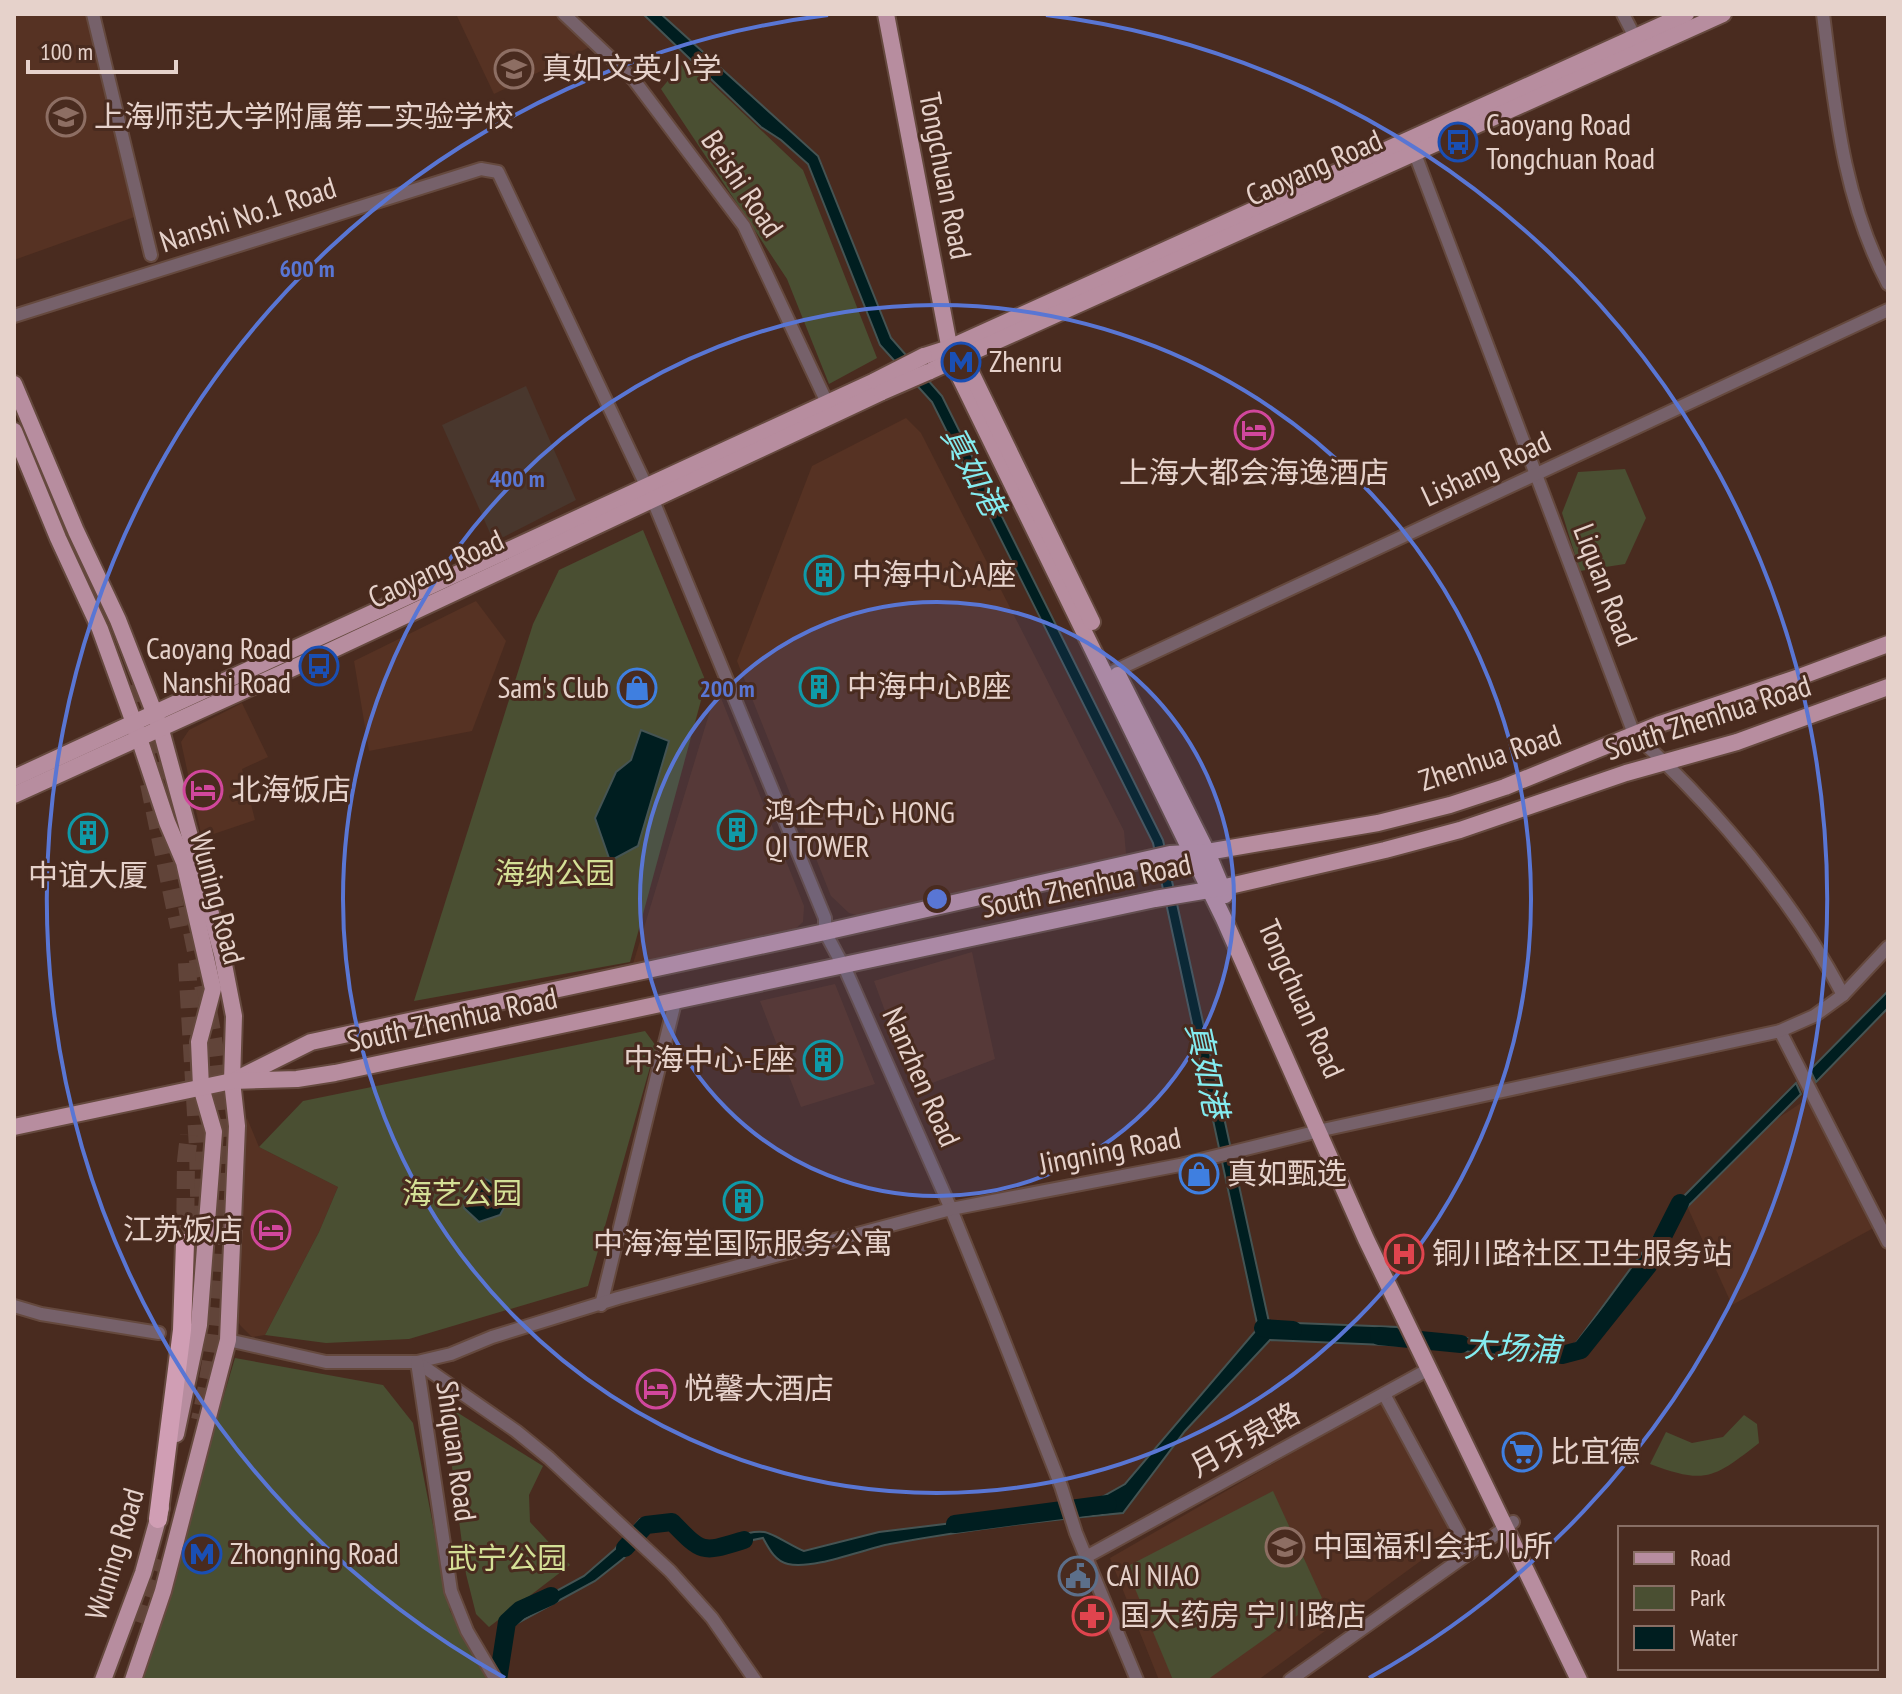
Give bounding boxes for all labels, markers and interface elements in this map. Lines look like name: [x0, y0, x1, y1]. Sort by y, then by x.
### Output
scale bar: [28, 24, 176, 74]
text: 100 m: [40, 36, 93, 67]
school or university icon: 真如文英小学: [493, 48, 535, 90]
place label: 真如文英小学: [542, 48, 722, 87]
street label: Tongchuan Road: [911, 89, 982, 262]
school or university icon: 上海师范大学附属第二实验学校: [45, 96, 87, 138]
place label: 上海师范大学附属第二实验学校: [94, 96, 514, 135]
place label: Caoyang Road Tongchuan Road: [1486, 104, 1655, 177]
street label: Caoyang Road: [1239, 119, 1388, 214]
bus stop icon: Caoyang Road Tongchuan Road: [1437, 121, 1479, 163]
street label: Beishi Road: [693, 122, 793, 244]
street label: Nanshi No.1 Road: [155, 167, 341, 260]
text: 600 m: [279, 253, 335, 284]
metro station icon: Zhenru: [940, 341, 982, 383]
place label: Zhenru: [989, 341, 1062, 380]
hotel icon: 上海大都会海逸酒店: [1233, 409, 1275, 451]
water label: 真如港: [933, 418, 1017, 526]
street label: Lishang Road: [1415, 421, 1556, 514]
place label: 上海大都会海逸酒店: [1119, 452, 1389, 491]
text: 400 m: [489, 463, 545, 494]
street label: Liquan Road: [1565, 518, 1647, 651]
street label: Caoyang Road: [361, 519, 509, 616]
building icon: 中海中心A座: [803, 554, 845, 596]
place label: 中海中心A座: [852, 554, 1016, 593]
place label: Caoyang Road Nanshi Road: [146, 628, 291, 701]
bus stop icon: Caoyang Road Nanshi Road: [298, 645, 340, 687]
street label: South Zhenhua Road: [1600, 665, 1815, 768]
building icon: 中海中心B座: [798, 666, 840, 708]
place label: 中海中心B座: [847, 666, 1011, 705]
place label: Sam's Club: [497, 667, 609, 706]
shop icon: Sam's Club: [616, 667, 658, 709]
text: 200 m: [699, 673, 755, 704]
street label: Zhenhua Road: [1413, 714, 1566, 799]
hotel icon: 北海饭店: [182, 769, 224, 811]
place label: 北海饭店: [231, 769, 351, 808]
place label: 鸿企中心 HONG QI TOWER: [765, 792, 955, 865]
building icon: 鸿企中心 HONG QI TOWER: [716, 809, 758, 851]
building icon: 中谊大厦: [67, 812, 109, 854]
street label: Wuning Road: [182, 827, 255, 968]
street label: South Zhenhua Road: [977, 843, 1194, 926]
park label: 海纳公园: [495, 853, 615, 892]
place label: 中谊大厦: [28, 855, 148, 894]
centre of rings: [923, 885, 951, 913]
street label: Tongchuan Road: [1250, 913, 1355, 1084]
street label: South Zhenhua Road: [343, 977, 560, 1060]
street label: Nanzhen Road: [874, 1001, 970, 1152]
water label: 真如港: [1177, 1018, 1239, 1125]
place label: 中海中心-E座: [623, 1039, 795, 1078]
building icon: 中海中心-E座: [802, 1039, 844, 1081]
street label: Jingning Road: [1035, 1117, 1184, 1183]
shop icon: 真如甄选: [1178, 1153, 1220, 1195]
place label: 真如甄选: [1227, 1153, 1347, 1192]
park label: 海艺公园: [402, 1173, 522, 1212]
building icon: 中海海堂国际服务公寓: [722, 1180, 764, 1222]
place label: 江苏饭店: [123, 1209, 243, 1248]
hotel icon: 江苏饭店: [250, 1209, 292, 1251]
place label: 中海海堂国际服务公寓: [593, 1223, 893, 1262]
hospital icon: 铜川路社区卫生服务站: [1383, 1233, 1425, 1275]
place label: 铜川路社区卫生服务站: [1432, 1233, 1732, 1272]
water label: 大场浦: [1463, 1324, 1566, 1371]
hotel icon: 悦馨大酒店: [635, 1368, 677, 1410]
place label: 悦馨大酒店: [684, 1368, 834, 1407]
street label: Shiquan Road: [428, 1378, 487, 1523]
street label: 月牙泉路: [1182, 1393, 1306, 1485]
supermarket icon: 比宜德: [1501, 1431, 1543, 1473]
place label: 比宜德: [1550, 1431, 1640, 1470]
street label: Wuning Road: [75, 1483, 152, 1624]
school or university icon: 中国福利会托儿所: [1264, 1526, 1306, 1568]
place label: 中国福利会托儿所: [1313, 1526, 1553, 1565]
legend: [1618, 1526, 1878, 1670]
metro station icon: Zhongning Road: [181, 1533, 223, 1575]
place label: Zhongning Road: [230, 1533, 399, 1572]
park label: 武宁公园: [447, 1538, 567, 1577]
text: Road: [1690, 1542, 1731, 1573]
public building icon: CAI NIAO: [1057, 1555, 1099, 1597]
place label: CAI NIAO: [1106, 1555, 1200, 1594]
text: Park: [1690, 1582, 1726, 1613]
pharmacy icon: 国大药房 宁川路店: [1071, 1595, 1113, 1637]
place label: 国大药房 宁川路店: [1120, 1595, 1366, 1634]
text: Water: [1690, 1622, 1738, 1653]

